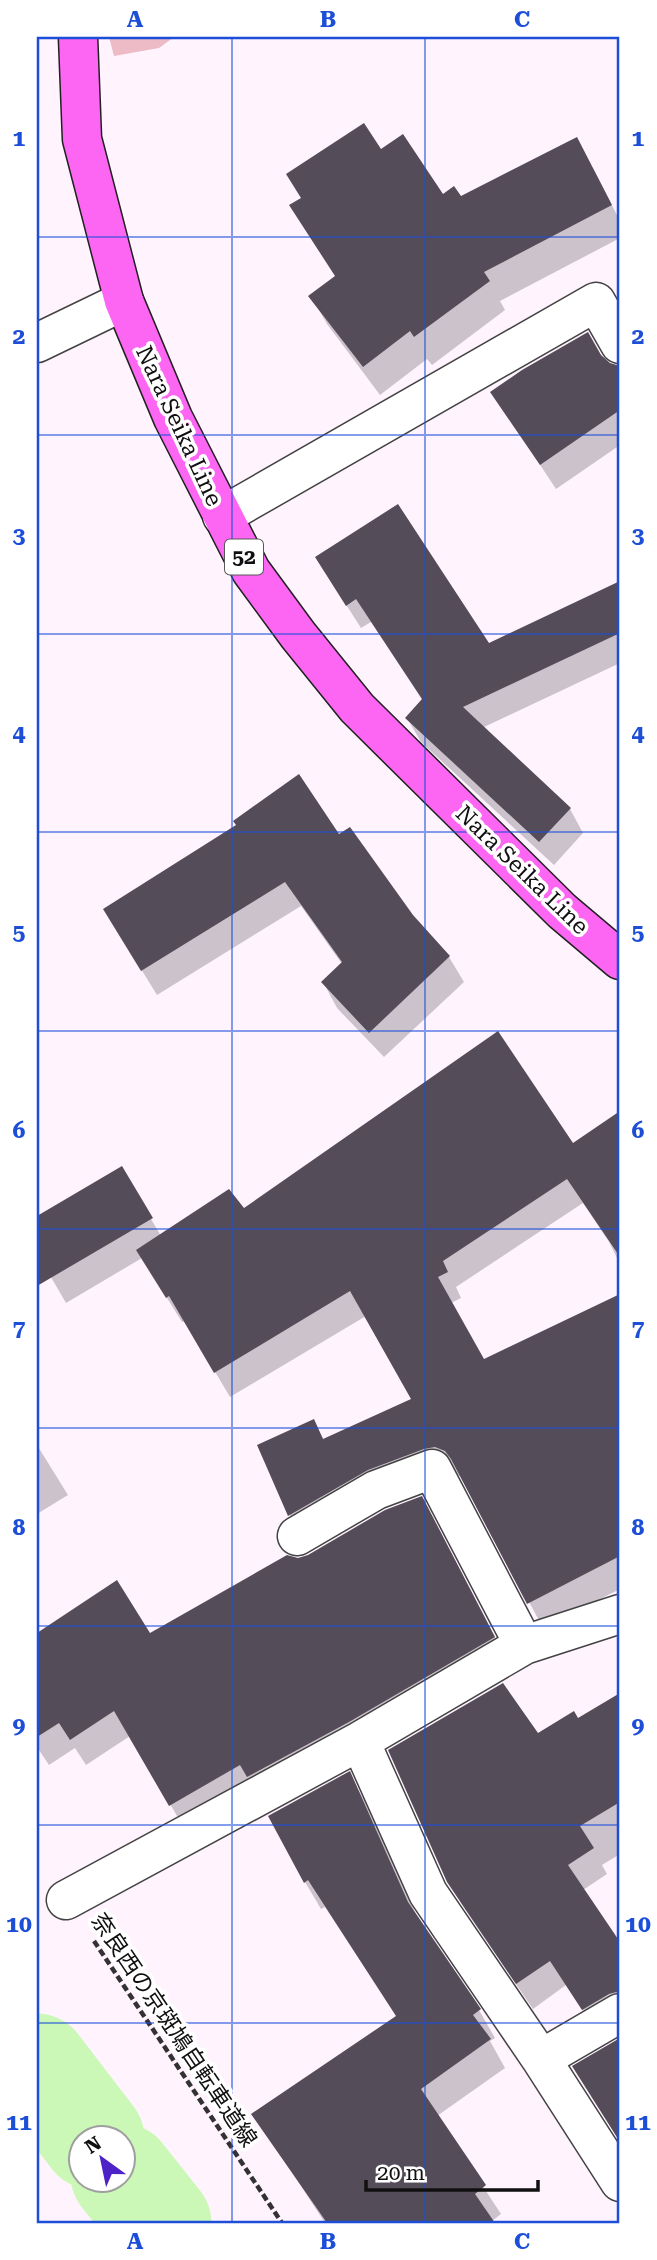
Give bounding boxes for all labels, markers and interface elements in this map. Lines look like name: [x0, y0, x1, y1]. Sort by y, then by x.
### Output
text: A: [127, 6, 144, 33]
text: B: [320, 6, 336, 33]
text: C: [514, 6, 530, 33]
text: 1: [13, 125, 26, 152]
text: 1: [632, 125, 645, 152]
text: 2: [13, 323, 25, 350]
text: 2: [632, 323, 644, 350]
street label: Nara Seika Line: [130, 342, 228, 510]
text: 3: [13, 522, 26, 549]
text: 3: [632, 522, 645, 549]
road number: 52: [225, 540, 263, 574]
text: 4: [13, 720, 26, 747]
text: 4: [632, 720, 645, 747]
street label: Nara Seika Line: [450, 800, 594, 940]
text: 5: [13, 919, 26, 946]
text: 5: [632, 919, 645, 946]
text: 6: [13, 1117, 26, 1144]
text: 6: [632, 1117, 645, 1144]
text: 7: [13, 1315, 26, 1342]
text: 7: [632, 1315, 645, 1342]
text: 8: [13, 1514, 26, 1541]
text: 8: [632, 1514, 645, 1541]
text: 9: [13, 1712, 26, 1739]
text: 9: [632, 1712, 645, 1739]
street label: 奈良西の京斑鳩自転車道線: [86, 1908, 262, 2152]
text: 10: [6, 1911, 32, 1938]
text: 10: [625, 1911, 651, 1938]
text: 11: [6, 2109, 32, 2136]
text: 11: [625, 2109, 651, 2136]
north arrow: [66, 2124, 136, 2194]
text: N: [81, 2131, 106, 2159]
scale bar: [366, 2148, 538, 2192]
text: 20 m: [377, 2161, 425, 2185]
text: A: [127, 2228, 144, 2255]
text: B: [320, 2228, 336, 2255]
text: C: [514, 2228, 530, 2255]

